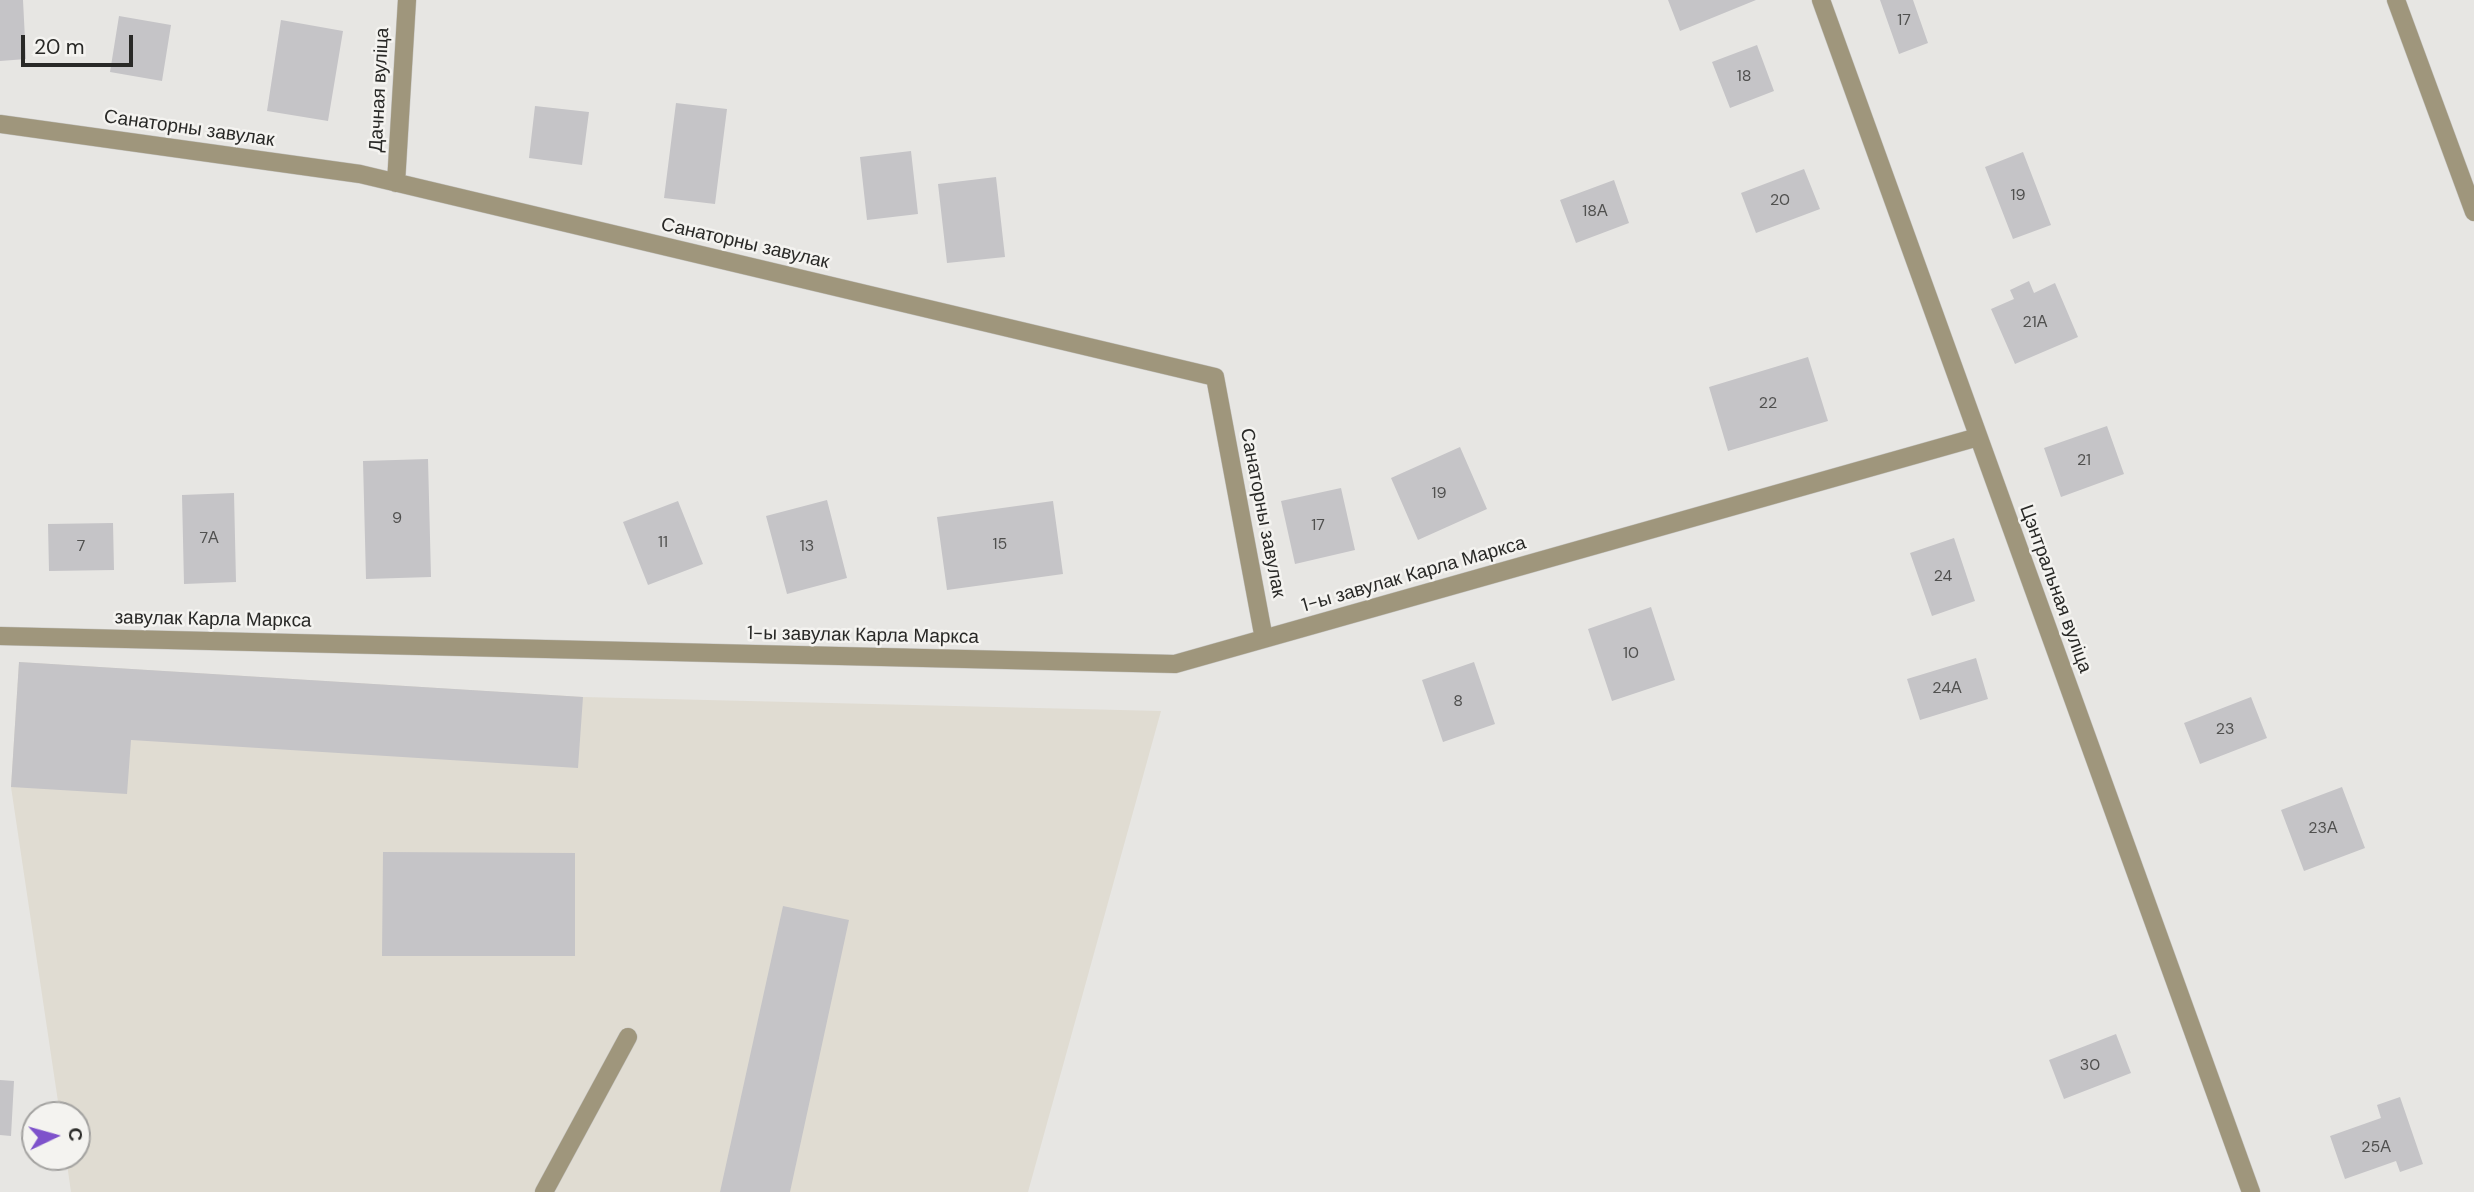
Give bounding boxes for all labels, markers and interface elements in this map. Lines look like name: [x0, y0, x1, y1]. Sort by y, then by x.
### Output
house number: 17: [1897, 11, 1911, 31]
scale bar: [24, 21, 136, 65]
street label: Дачная вуліца: [365, 27, 395, 153]
text: 20 m: [34, 33, 85, 61]
house number: 18: [1737, 67, 1751, 87]
street label: Санаторны завулак: [102, 106, 276, 152]
house number: 19: [2010, 186, 2026, 206]
house number: 20: [1770, 191, 1790, 211]
house number: 18А: [1582, 202, 1608, 222]
street label: Санаторны завулак: [659, 214, 831, 274]
house number: 21А: [2023, 313, 2047, 333]
house number: 22: [1759, 394, 1777, 414]
street label: Санаторны завулак: [1234, 426, 1290, 600]
house number: 21: [2077, 451, 2091, 471]
house number: 19: [1431, 484, 1447, 504]
street label: Цэнтральная вуліца: [2014, 502, 2096, 676]
house number: 9: [392, 509, 402, 529]
house number: 17: [1311, 516, 1325, 536]
house number: 7А: [199, 529, 219, 549]
street label: 1-ы завулак Карла Маркса: [1299, 532, 1529, 618]
house number: 11: [658, 533, 668, 553]
house number: 15: [993, 535, 1007, 555]
house number: 7: [77, 537, 85, 557]
house number: 13: [800, 537, 814, 557]
house number: 24: [1934, 567, 1952, 587]
street label: завулак Карла Маркса: [114, 607, 312, 633]
street label: 1-ы завулак Карла Маркса: [747, 623, 979, 649]
house number: 10: [1623, 644, 1639, 664]
house number: 24А: [1932, 679, 1962, 699]
house number: 8: [1453, 692, 1463, 712]
house number: 23: [2216, 720, 2234, 740]
house number: 23А: [2308, 819, 2338, 839]
house number: 30: [2080, 1056, 2100, 1076]
north arrow: [21, 1101, 91, 1171]
text: С: [62, 1126, 88, 1142]
house number: 25А: [2361, 1138, 2391, 1158]

